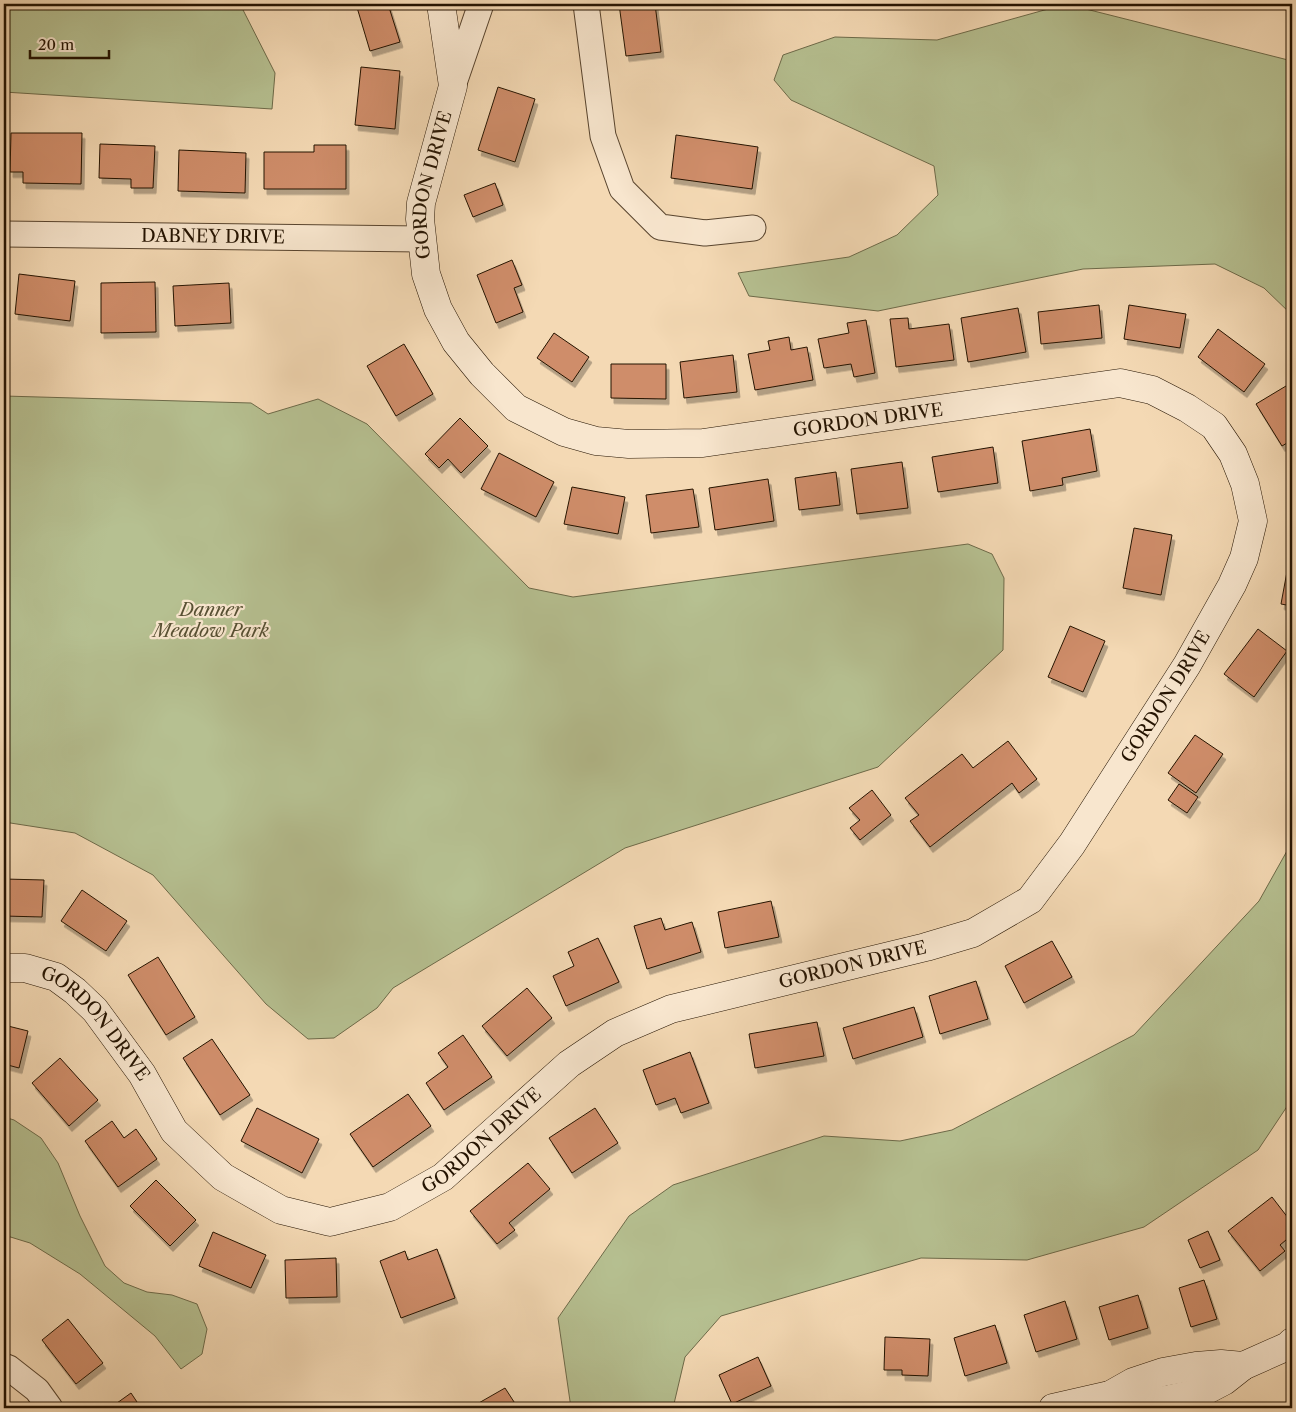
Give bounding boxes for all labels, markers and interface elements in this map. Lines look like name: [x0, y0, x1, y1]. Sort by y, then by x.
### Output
scale bar: [30, 28, 109, 60]
text: 20 m: [38, 35, 74, 54]
street label: GORDON DRIVE: [409, 109, 457, 260]
street label: DABNEY DRIVE: [141, 225, 285, 248]
street label: GORDON DRIVE: [792, 399, 944, 441]
park label: Danner Meadow Park: [151, 599, 269, 642]
street label: GORDON DRIVE: [1116, 627, 1215, 767]
street label: GORDON DRIVE: [777, 936, 929, 993]
street label: GORDON DRIVE: [39, 962, 154, 1085]
street label: GORDON DRIVE: [418, 1083, 546, 1198]

